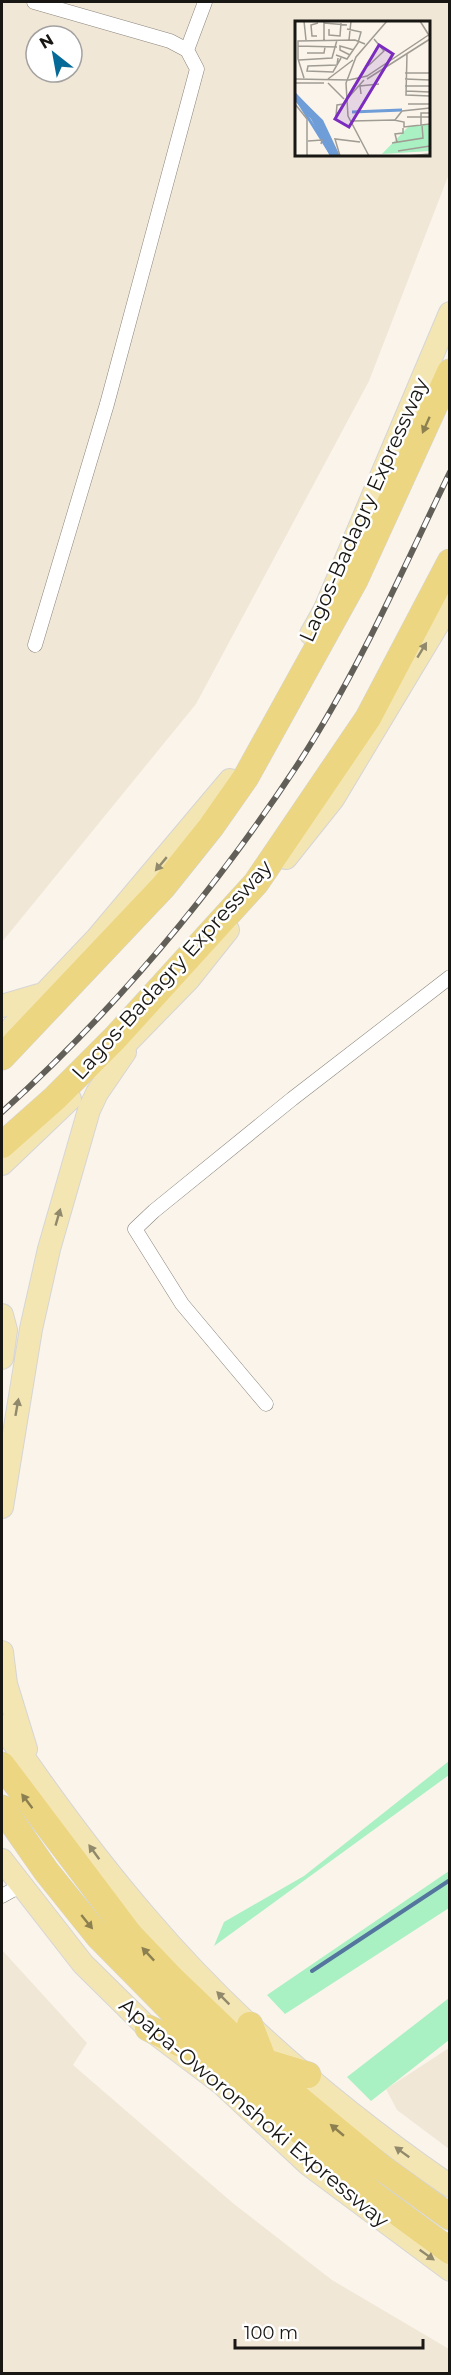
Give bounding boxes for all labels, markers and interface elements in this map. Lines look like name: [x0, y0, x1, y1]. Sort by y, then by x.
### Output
inset map: [295, 21, 430, 156]
north arrow: [24, 24, 84, 84]
text: N: [36, 30, 57, 53]
street label: Lagos-Badagry Expressway: [294, 373, 434, 646]
one-way arrow: [421, 417, 431, 435]
one-way arrow: [417, 641, 427, 658]
street label: Lagos-Badagry Expressway: [66, 854, 277, 1085]
one-way arrow: [155, 856, 168, 871]
one-way arrow: [54, 1208, 63, 1226]
one-way arrow: [13, 1398, 22, 1417]
one-way arrow: [21, 1793, 34, 1809]
one-way arrow: [88, 1844, 100, 1859]
one-way arrow: [81, 1914, 94, 1930]
one-way arrow: [142, 1947, 156, 1961]
one-way arrow: [216, 1991, 230, 2005]
street label: Apapa-Oworonshoki Expressway: [115, 1993, 395, 2233]
one-way arrow: [329, 2124, 344, 2137]
one-way arrow: [395, 2146, 411, 2158]
one-way arrow: [419, 2249, 435, 2260]
scale bar: [235, 2312, 422, 2350]
text: 100 m: [244, 2322, 298, 2344]

